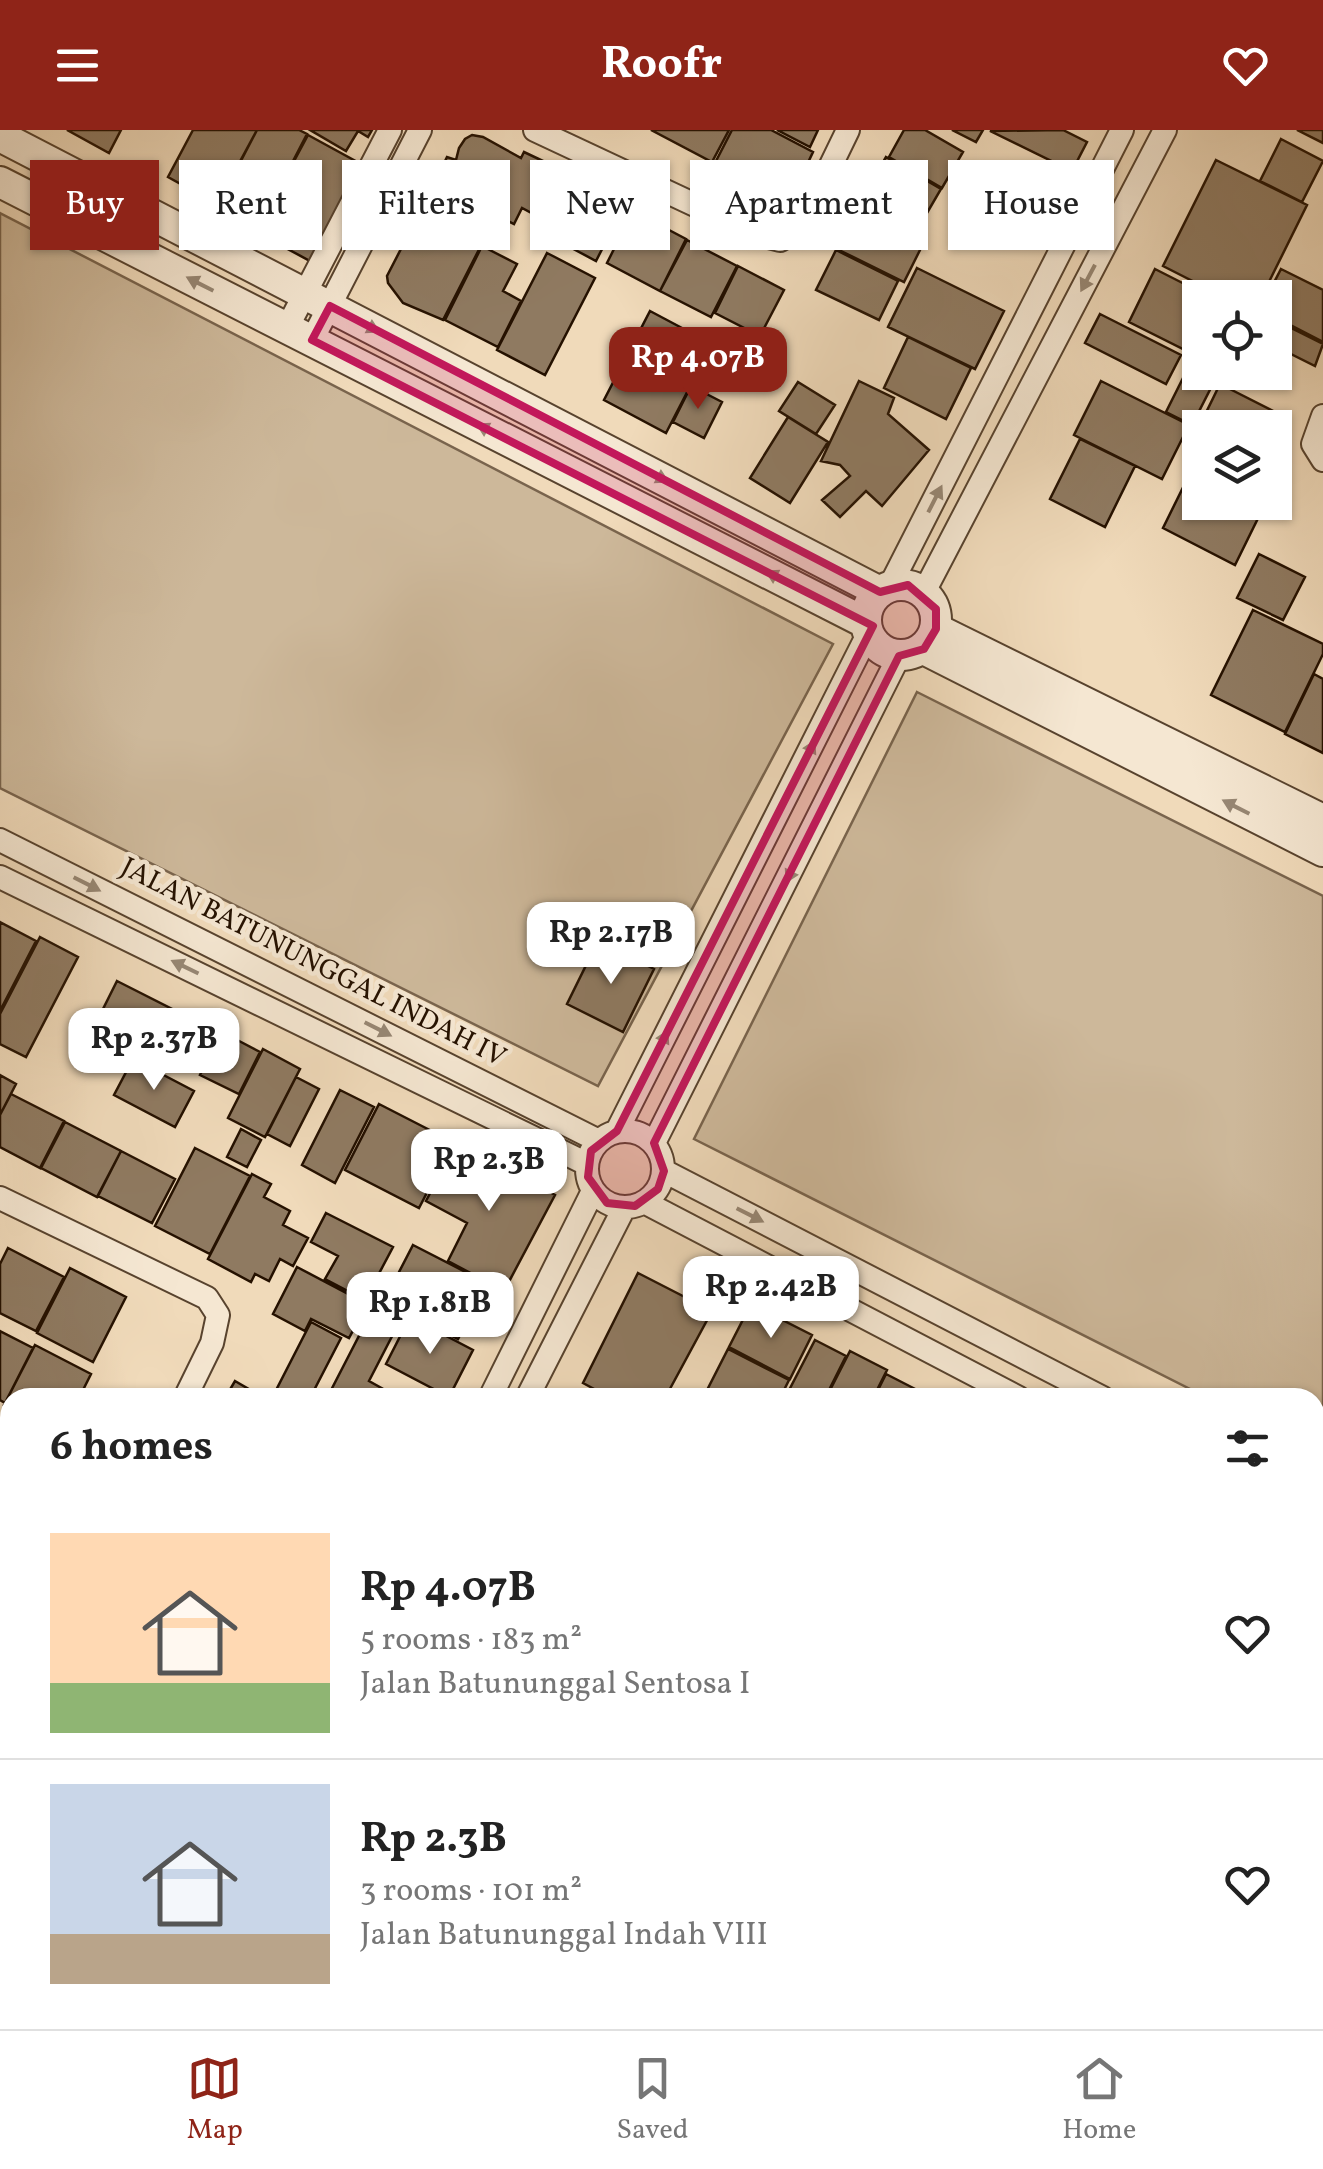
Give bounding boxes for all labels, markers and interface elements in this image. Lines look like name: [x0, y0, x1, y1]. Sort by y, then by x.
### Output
text: Roofr: [601, 34, 722, 97]
icon: menu: [50, 38, 105, 93]
icon: heart: [1218, 38, 1273, 93]
chip: Buy: [30, 160, 159, 250]
chip: Rent: [179, 160, 322, 250]
chip: Filters: [342, 160, 510, 250]
chip: New: [530, 160, 670, 250]
chip: Apartment: [690, 160, 928, 250]
chip: House: [948, 160, 1114, 250]
one-way arrow: [1080, 264, 1097, 293]
one-way arrow: [185, 276, 214, 293]
map controls: [1182, 280, 1292, 520]
button: locate: [1182, 280, 1292, 390]
one-way arrow: [352, 316, 381, 333]
pin: Rp 4.07B: [595, 327, 801, 412]
text: Rp 4.07B: [631, 337, 765, 381]
button: layers: [1182, 410, 1292, 520]
one-way arrow: [475, 423, 504, 440]
one-way arrow: [640, 466, 669, 483]
one-way arrow: [926, 485, 943, 514]
one-way arrow: [764, 570, 793, 587]
one-way arrow: [799, 740, 816, 769]
one-way arrow: [1221, 799, 1250, 816]
street label: JALAN BATUNUNGGAL INDAH IV: [113, 848, 513, 1078]
one-way arrow: [784, 854, 801, 883]
one-way arrow: [73, 875, 102, 892]
pin: Rp 2.17B: [508, 902, 714, 987]
text: Rp 2.17B: [549, 912, 673, 956]
one-way arrow: [170, 959, 199, 976]
pin: Rp 2.37B: [51, 1008, 257, 1093]
text: Rp 2.37B: [90, 1018, 218, 1062]
one-way arrow: [363, 1021, 392, 1038]
one-way arrow: [652, 1029, 669, 1058]
pin: Rp 2.3B: [397, 1129, 581, 1214]
text: Rp 2.3B: [433, 1139, 545, 1183]
one-way arrow: [736, 1206, 765, 1223]
pin: Rp 2.42B: [668, 1256, 874, 1341]
text: Rp 2.42B: [705, 1266, 837, 1310]
pin: Rp 1.81B: [327, 1272, 533, 1357]
text: Rp 1.81B: [369, 1282, 491, 1326]
text: 6 homes: [50, 1419, 213, 1478]
icon: filters: [1220, 1421, 1275, 1476]
text: Rp 4.07B: [360, 1560, 536, 1619]
icon: home: [130, 1573, 250, 1693]
icon: heart: [1220, 1606, 1275, 1661]
text: 5 rooms · 183 m²: [360, 1619, 582, 1663]
text: Jalan Batununggal Sentosa I: [360, 1663, 750, 1707]
text: Rp 2.3B: [360, 1811, 507, 1870]
icon: home: [130, 1824, 250, 1944]
icon: heart: [1220, 1857, 1275, 1912]
text: 3 rooms · 101 m²: [360, 1870, 582, 1914]
text: Jalan Batununggal Indah VIII: [360, 1914, 768, 1958]
tab: Map: [187, 2051, 243, 2150]
tab: Saved: [616, 2051, 689, 2150]
tab: Home: [1062, 2051, 1136, 2150]

